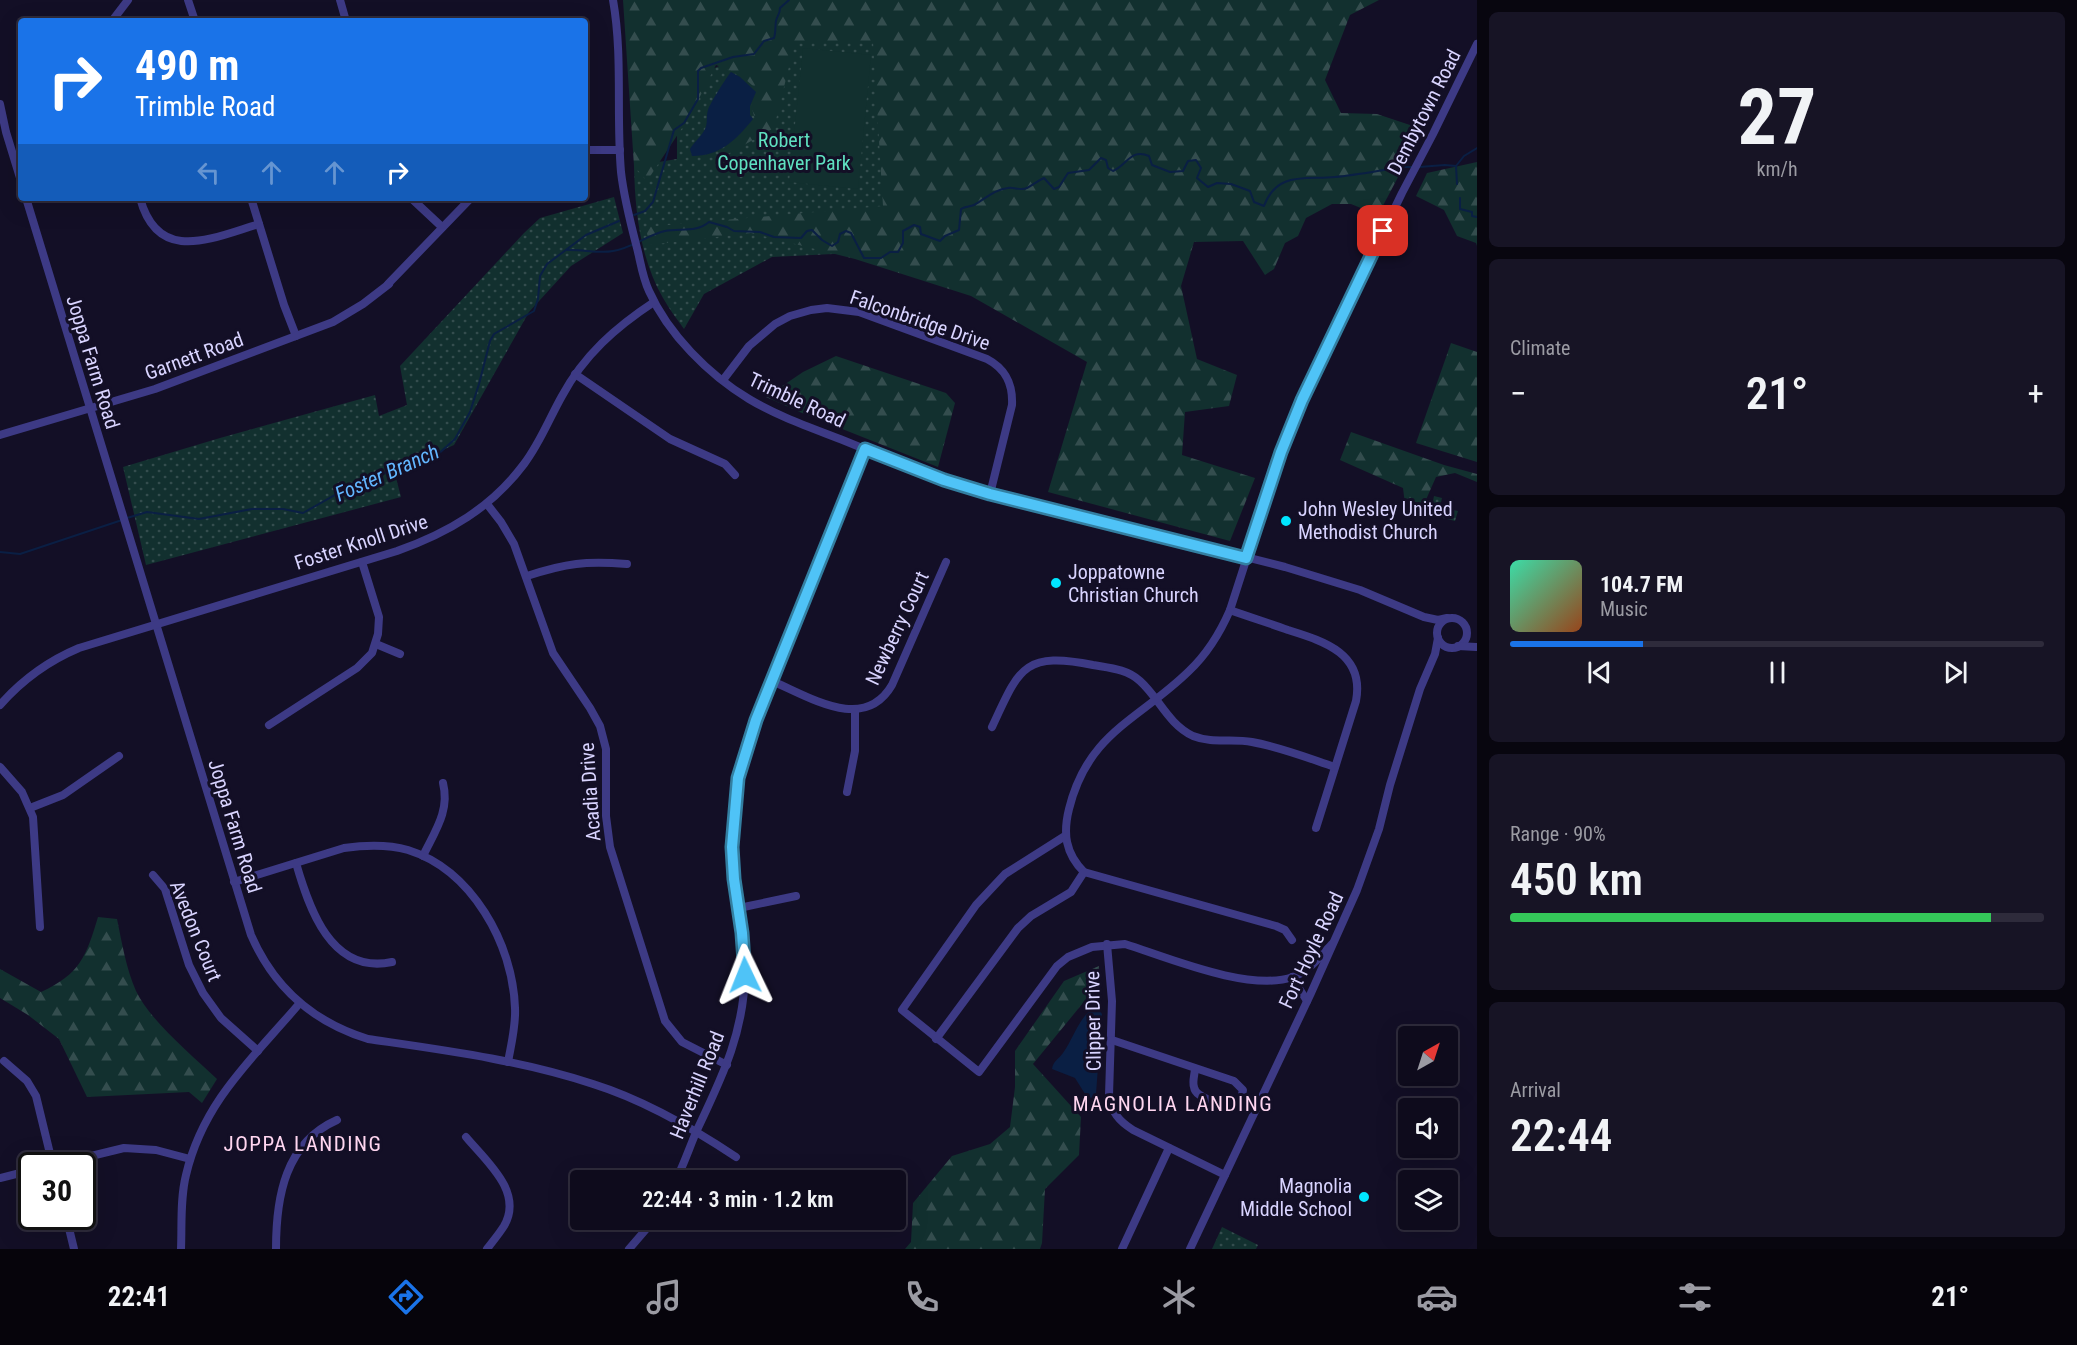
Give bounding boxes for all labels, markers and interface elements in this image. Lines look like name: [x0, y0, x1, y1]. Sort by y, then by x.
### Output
text: 490 m: [135, 41, 240, 90]
icon: right: [36, 42, 114, 120]
street label: Dembytown Road: [1382, 45, 1466, 179]
text: 27: [1738, 72, 1816, 163]
text: Trimble Road: [135, 91, 275, 123]
park label: Robert Copenhaver Park: [717, 128, 851, 175]
icon: left: [192, 156, 225, 189]
icon: ahead: [255, 156, 288, 189]
icon: ahead: [318, 156, 351, 189]
icon: right: [381, 156, 414, 189]
text: km/h: [1756, 157, 1798, 181]
pin: [1357, 205, 1408, 256]
icon: arrive: [1366, 214, 1399, 247]
street label: Falconbridge Drive: [847, 285, 993, 355]
street label: Joppa Farm Road: [61, 292, 125, 432]
street label: Garnett Road: [141, 327, 247, 385]
text: Climate: [1510, 336, 1570, 360]
street label: Trimble Road: [745, 367, 849, 433]
text: 21°: [1746, 367, 1808, 420]
text: −: [1510, 374, 1527, 413]
text: +: [2028, 374, 2044, 413]
water label: Foster Branch: [331, 439, 443, 507]
place label: John Wesley United Methodist Church: [1298, 497, 1453, 544]
street label: Foster Knoll Drive: [291, 509, 431, 575]
marker: John Wesley United Methodist Church: [1279, 514, 1293, 528]
place label: Joppatowne Christian Church: [1068, 560, 1199, 607]
street label: Newberry Court: [860, 567, 934, 689]
text: 104.7 FM: [1600, 572, 1683, 597]
marker: Joppatowne Christian Church: [1049, 576, 1063, 590]
text: Music: [1600, 597, 1648, 621]
icon: previous: [1583, 656, 1616, 689]
icon: pause: [1761, 656, 1794, 689]
icon: next: [1939, 656, 1972, 689]
street label: Acadia Drive: [575, 742, 605, 842]
street label: Joppa Farm Road: [203, 756, 267, 896]
text: Range · 90%: [1510, 822, 1606, 846]
text: 450 km: [1510, 853, 1643, 906]
street label: Avedon Court: [165, 877, 227, 985]
street label: Fort Hoyle Road: [1274, 888, 1348, 1012]
position arrow: [713, 943, 777, 1007]
street label: Clipper Drive: [1080, 971, 1106, 1071]
north arrow: [1398, 1026, 1458, 1086]
map controls: [1398, 1026, 1458, 1230]
street label: Haverhill Road: [665, 1028, 729, 1142]
text: Arrival: [1510, 1078, 1561, 1102]
district label: MAGNOLIA LANDING: [1073, 1092, 1273, 1116]
button: sound: [1398, 1098, 1458, 1158]
text: 22:44: [1510, 1109, 1612, 1162]
district label: JOPPA LANDING: [223, 1132, 383, 1156]
speed limit sign: 30: [18, 1152, 96, 1230]
button: layers: [1398, 1170, 1458, 1230]
place label: Magnolia Middle School: [1240, 1174, 1352, 1221]
text: 22:44 · 3 min · 1.2 km: [642, 1187, 834, 1212]
marker: Magnolia Middle School: [1357, 1190, 1371, 1204]
icon: directions: [385, 1276, 427, 1318]
icon: music: [643, 1276, 685, 1318]
icon: phone: [901, 1276, 943, 1318]
icon: climate: [1158, 1276, 1200, 1318]
icon: car: [1416, 1276, 1458, 1318]
icon: filters: [1674, 1276, 1716, 1318]
text: 22:41: [108, 1281, 170, 1313]
text: 21°: [1931, 1281, 1969, 1313]

